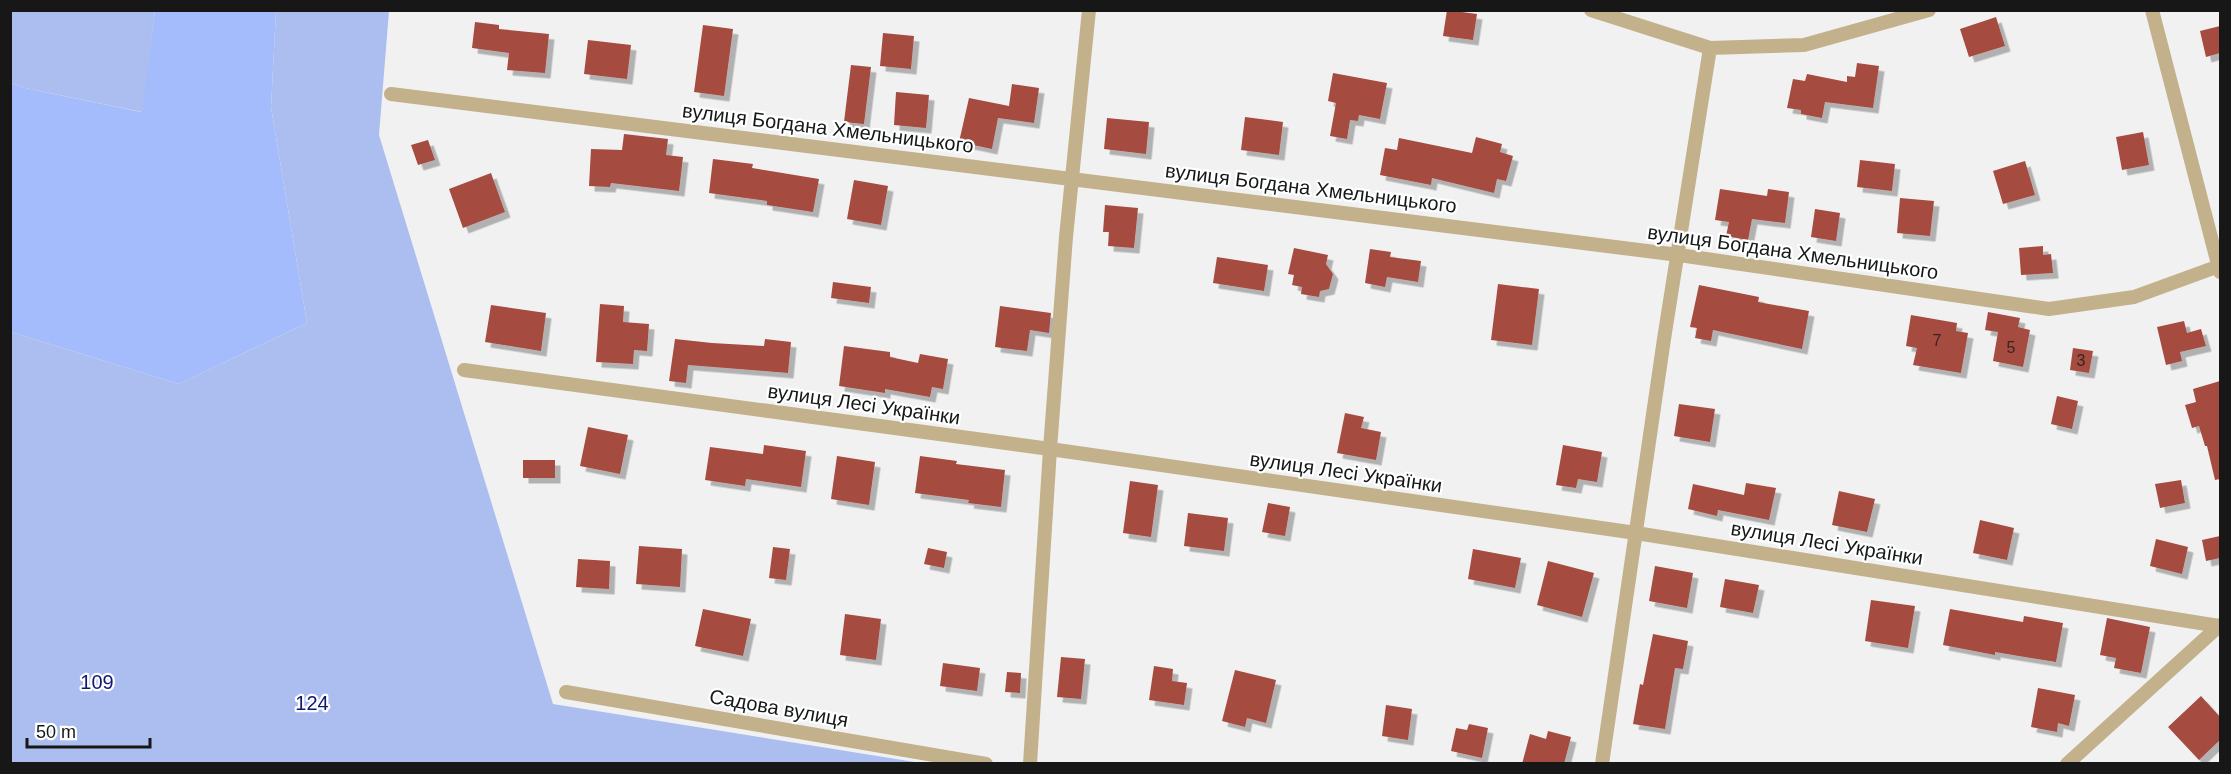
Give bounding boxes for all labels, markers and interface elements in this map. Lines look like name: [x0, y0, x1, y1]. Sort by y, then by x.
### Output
street label: вулиця Богдана Хмельницького: [681, 99, 975, 157]
street label: вулиця Богдана Хмельницького: [1164, 159, 1458, 217]
street label: вулиця Богдана Хмельницького: [1646, 221, 1940, 283]
house number: 7: [1933, 332, 1942, 349]
house number: 5: [2007, 339, 2016, 356]
house number: 3: [2077, 352, 2086, 369]
street label: вулиця Лесі Українки: [766, 380, 962, 428]
street label: вулиця Лесі Українки: [1248, 448, 1444, 496]
street label: вулиця Лесі Українки: [1729, 517, 1925, 569]
park label: 109: [80, 671, 114, 693]
street label: Садова вулиця: [708, 685, 850, 731]
park label: 124: [295, 692, 329, 714]
scale bar: [27, 711, 150, 749]
text: 50 m: [36, 722, 76, 742]

